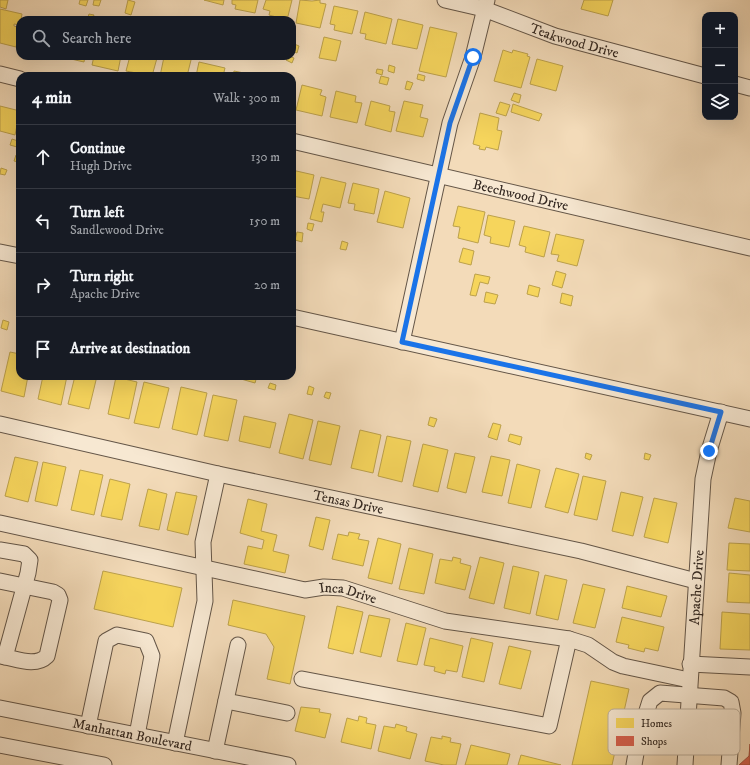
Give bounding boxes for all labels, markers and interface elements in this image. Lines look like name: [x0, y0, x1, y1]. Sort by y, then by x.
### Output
map controls: [702, 12, 738, 120]
button: +: [702, 12, 738, 48]
search box: [16, 16, 296, 60]
street label: Teakwood Drive: [527, 19, 621, 63]
icon: search: [30, 27, 52, 49]
text: Search here: [62, 29, 131, 48]
route start: [464, 48, 482, 66]
button: −: [702, 48, 738, 84]
button: layers: [702, 84, 738, 120]
text: 4 min: [32, 87, 71, 109]
text: Walk · 300 m: [213, 90, 280, 106]
text: Continue: [70, 139, 125, 158]
icon: ahead: [32, 146, 54, 168]
text: 130 m: [251, 149, 280, 165]
text: Hugh Drive: [70, 158, 132, 174]
street label: Beechwood Drive: [471, 176, 570, 215]
text: Turn left: [70, 203, 124, 222]
icon: left: [32, 210, 54, 232]
text: 150 m: [249, 213, 280, 229]
text: Sandlewood Drive: [70, 222, 164, 238]
text: Turn right: [70, 267, 133, 286]
icon: right: [32, 274, 54, 296]
text: 20 m: [254, 277, 280, 293]
text: Apache Drive: [70, 286, 140, 302]
icon: arrive: [32, 338, 54, 360]
text: Arrive at destination: [70, 339, 190, 358]
route end: [700, 442, 718, 460]
street label: Tensas Drive: [311, 486, 385, 519]
street label: Apache Drive: [686, 549, 709, 626]
street label: Inca Drive: [318, 579, 379, 608]
legend: [608, 709, 740, 755]
street label: Manhattan Boulevard: [71, 715, 194, 756]
text: Homes: [641, 717, 672, 731]
text: Shops: [641, 735, 667, 749]

